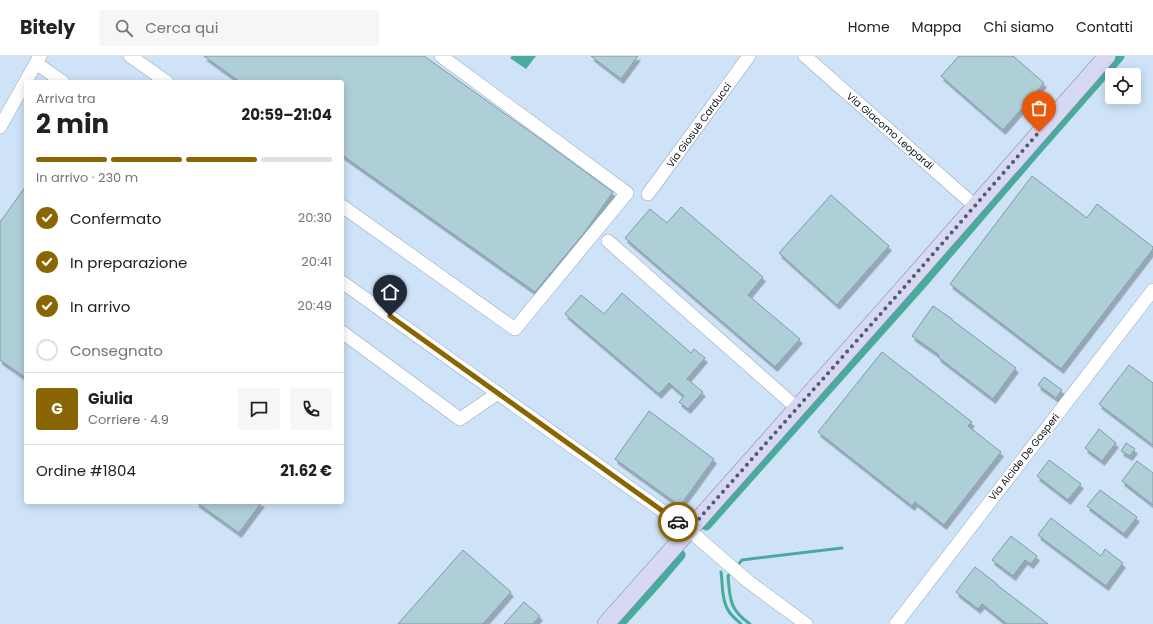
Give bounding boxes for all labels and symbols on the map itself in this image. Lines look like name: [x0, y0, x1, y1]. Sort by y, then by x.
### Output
street label: Via Giosuè Carducci: [663, 79, 735, 171]
street label: Via Giacomo Leopardi: [843, 89, 937, 173]
pin: [1022, 91, 1056, 132]
pin: [373, 275, 407, 316]
street label: Via Alcide De Gasperi: [985, 410, 1063, 504]
courier: [658, 502, 698, 542]

